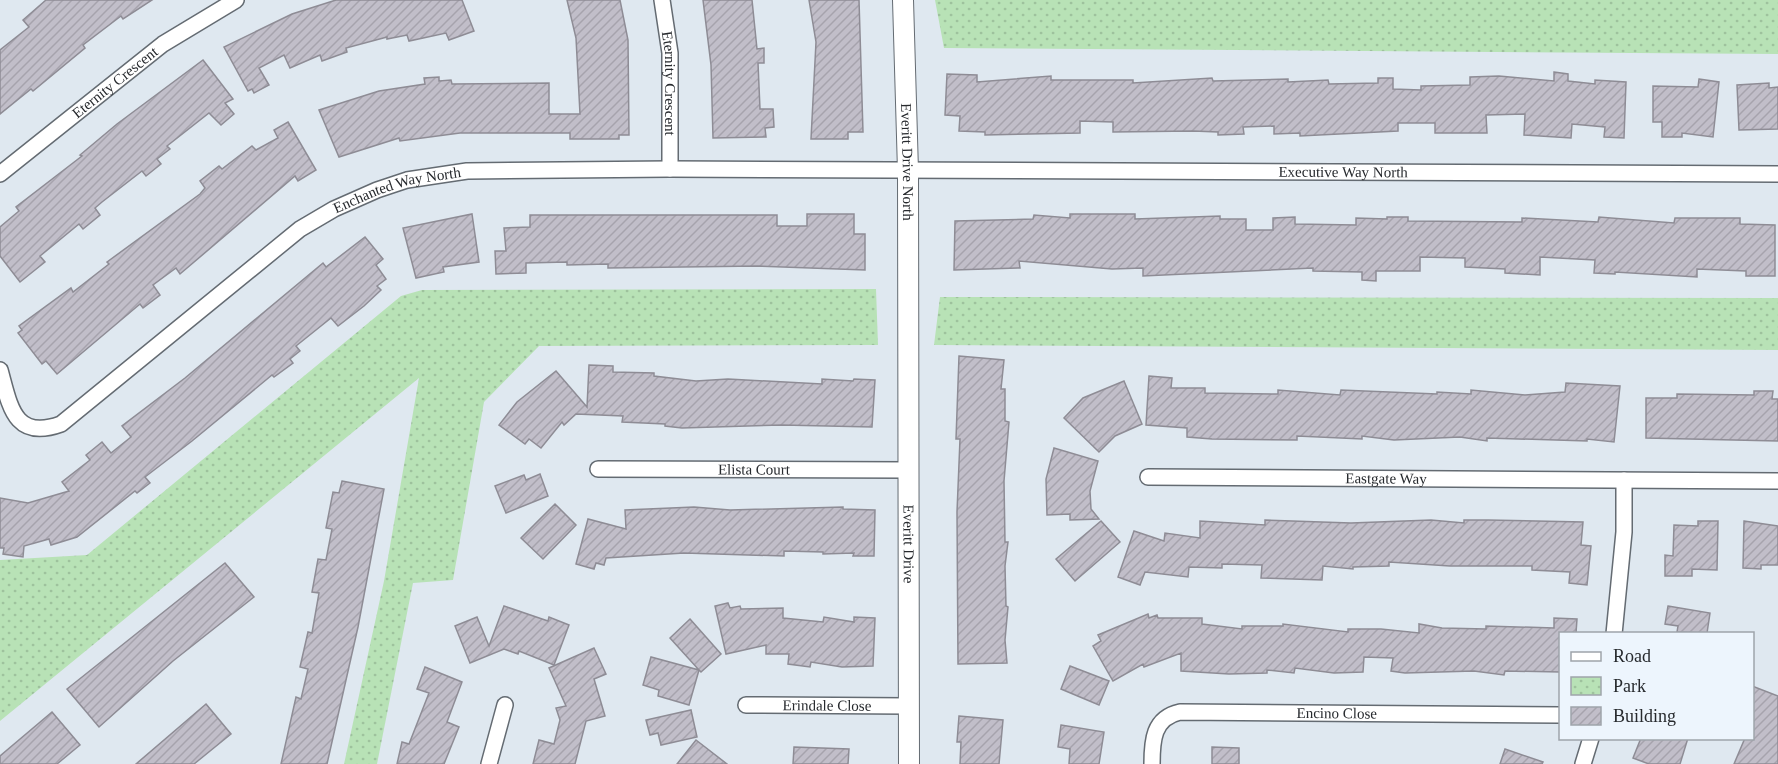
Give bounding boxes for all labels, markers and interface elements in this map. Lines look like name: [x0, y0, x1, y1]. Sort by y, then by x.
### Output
street label: Eternity Crescent: [659, 30, 678, 137]
street label: Eternity Crescent: [69, 43, 161, 121]
street label: Everitt Drive North: [898, 103, 916, 221]
street label: Enchanted Way North: [331, 164, 462, 216]
street label: Executive Way North: [1278, 164, 1408, 180]
street label: Elista Court: [718, 461, 791, 478]
street label: Eastgate Way: [1345, 470, 1427, 487]
street label: Everitt Drive: [901, 505, 917, 584]
legend: [1559, 632, 1754, 740]
text: Road: [1613, 646, 1651, 666]
text: Park: [1613, 676, 1646, 696]
street label: Erindale Close: [783, 697, 872, 714]
street label: Encino Close: [1296, 705, 1377, 722]
text: Building: [1613, 706, 1676, 726]

